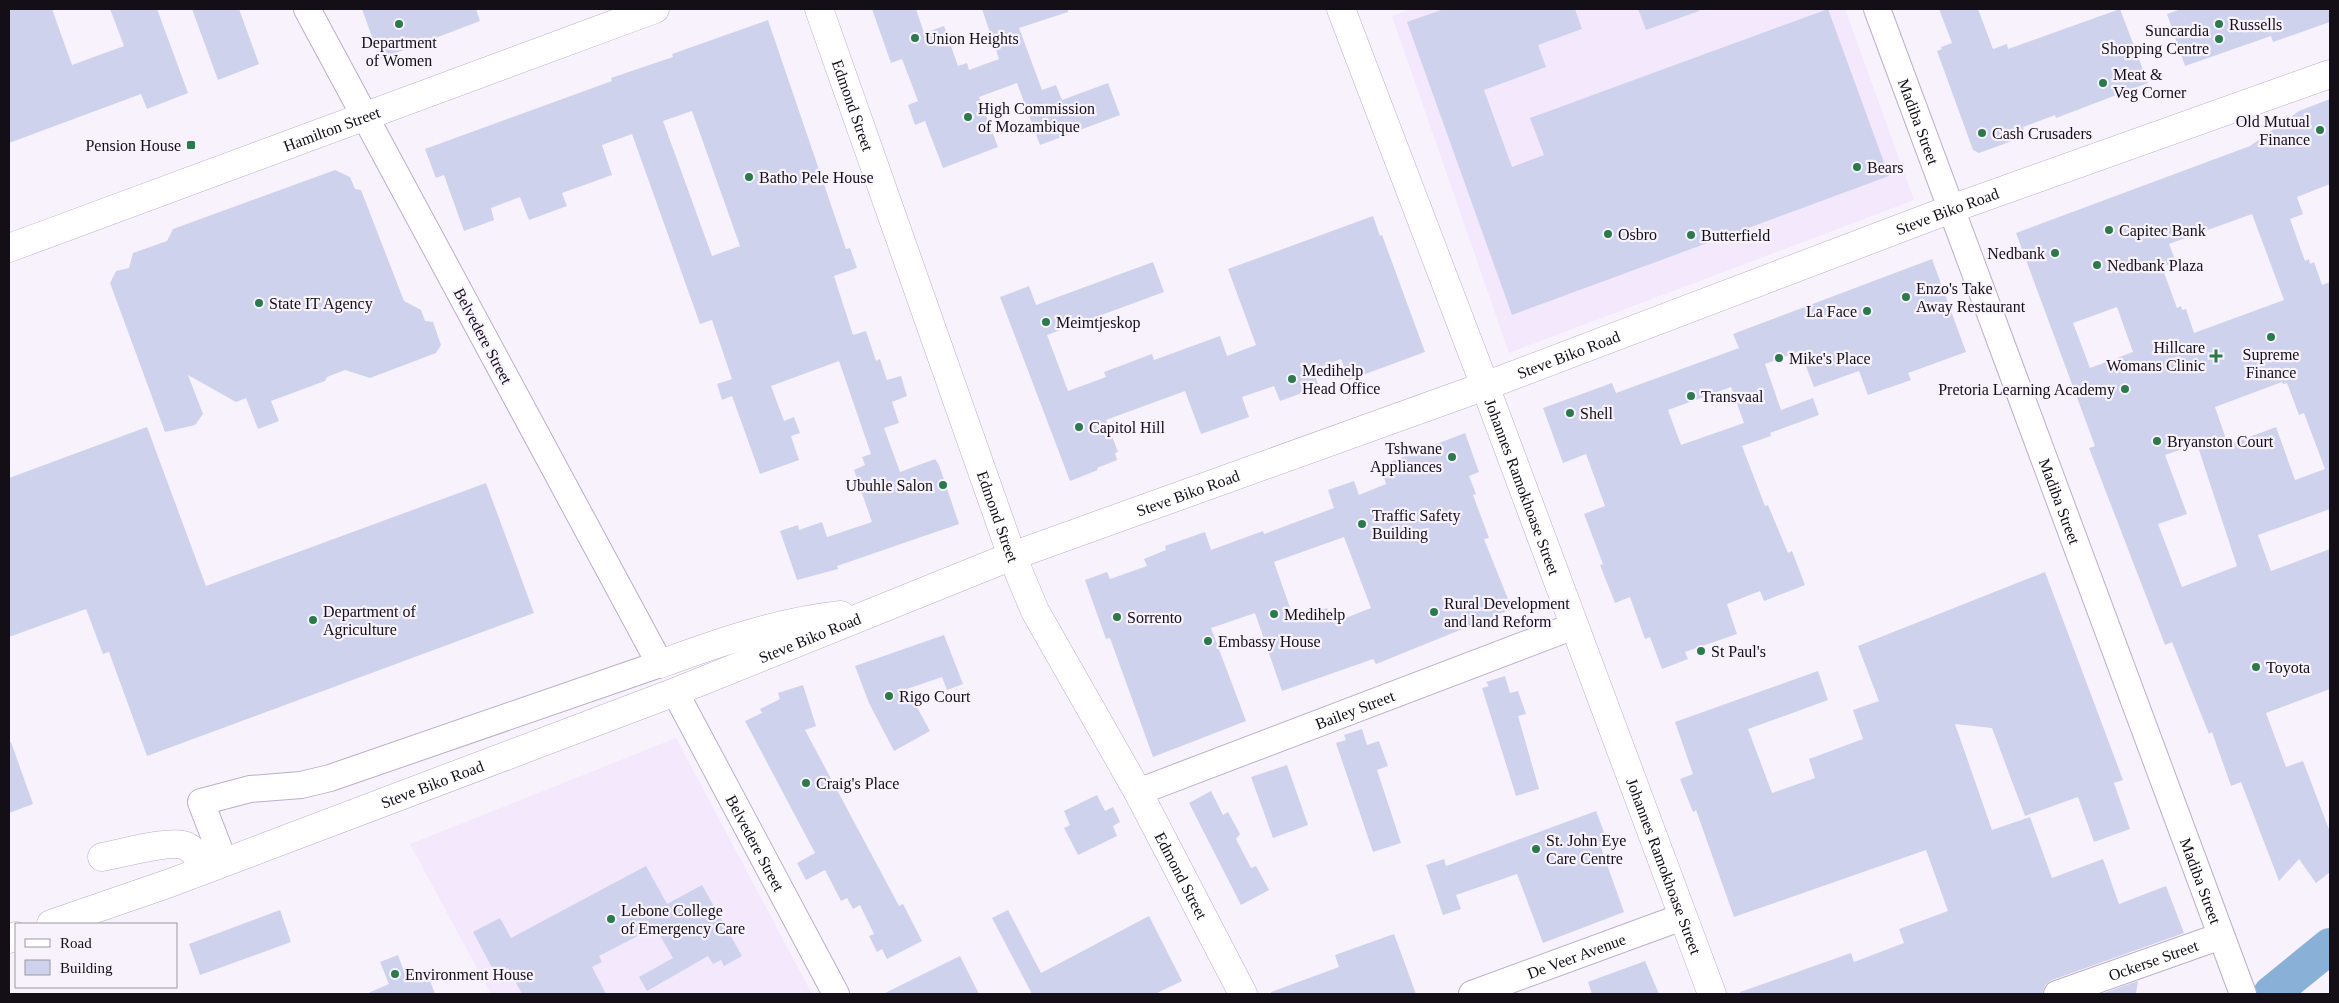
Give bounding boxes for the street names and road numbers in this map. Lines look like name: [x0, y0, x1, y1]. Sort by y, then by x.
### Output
street label: Edmond Street: [829, 57, 877, 154]
street label: Madiba Street: [1895, 76, 1943, 167]
street label: Hamilton Street: [281, 103, 383, 154]
street label: Steve Biko Road: [1893, 184, 2001, 238]
street label: Belvedere Street: [451, 285, 516, 387]
street label: Steve Biko Road: [1515, 327, 1622, 382]
street label: Johannes Ramokhoase Street: [1482, 396, 1563, 578]
street label: Madiba Street: [2036, 456, 2084, 547]
street label: Steve Biko Road: [1134, 466, 1242, 519]
street label: Edmond Street: [974, 468, 1022, 565]
street label: Steve Biko Road: [756, 609, 863, 666]
street label: Bailey Street: [1313, 687, 1397, 732]
street label: Steve Biko Road: [378, 757, 486, 811]
street label: Johannes Ramokhoase Street: [1624, 776, 1705, 957]
street label: Belvedere Street: [723, 792, 788, 894]
street label: Edmond Street: [1152, 829, 1211, 922]
street label: Madiba Street: [2177, 835, 2225, 927]
street label: De Veer Avenue: [1525, 930, 1628, 982]
street label: Ockerse Street: [2106, 936, 2201, 984]

